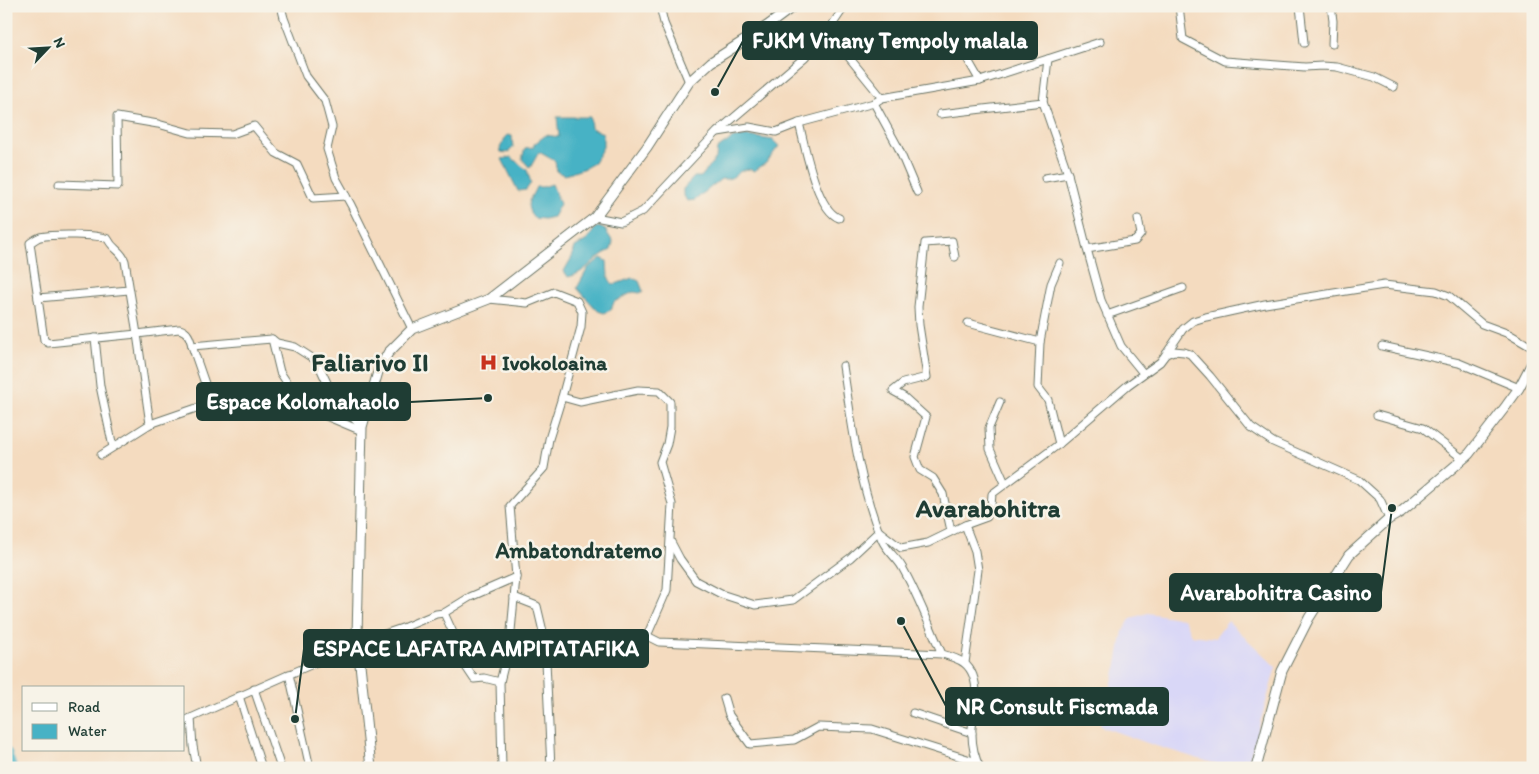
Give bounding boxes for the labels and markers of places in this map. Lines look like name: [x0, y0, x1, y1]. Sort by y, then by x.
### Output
callout: FJKM Vinany Tempoly malala: [743, 22, 1037, 59]
place label: Ivokoloaina: [502, 350, 608, 375]
hospital icon: Ivokoloaina: [478, 353, 498, 373]
callout: Espace Kolomahaolo: [197, 383, 410, 420]
callout: Avarabohitra Casino: [1170, 574, 1381, 611]
callout: ESPACE LAFATRA AMPITATAFIKA: [304, 630, 648, 667]
callout: NR Consult Fiscmada: [946, 688, 1168, 725]

